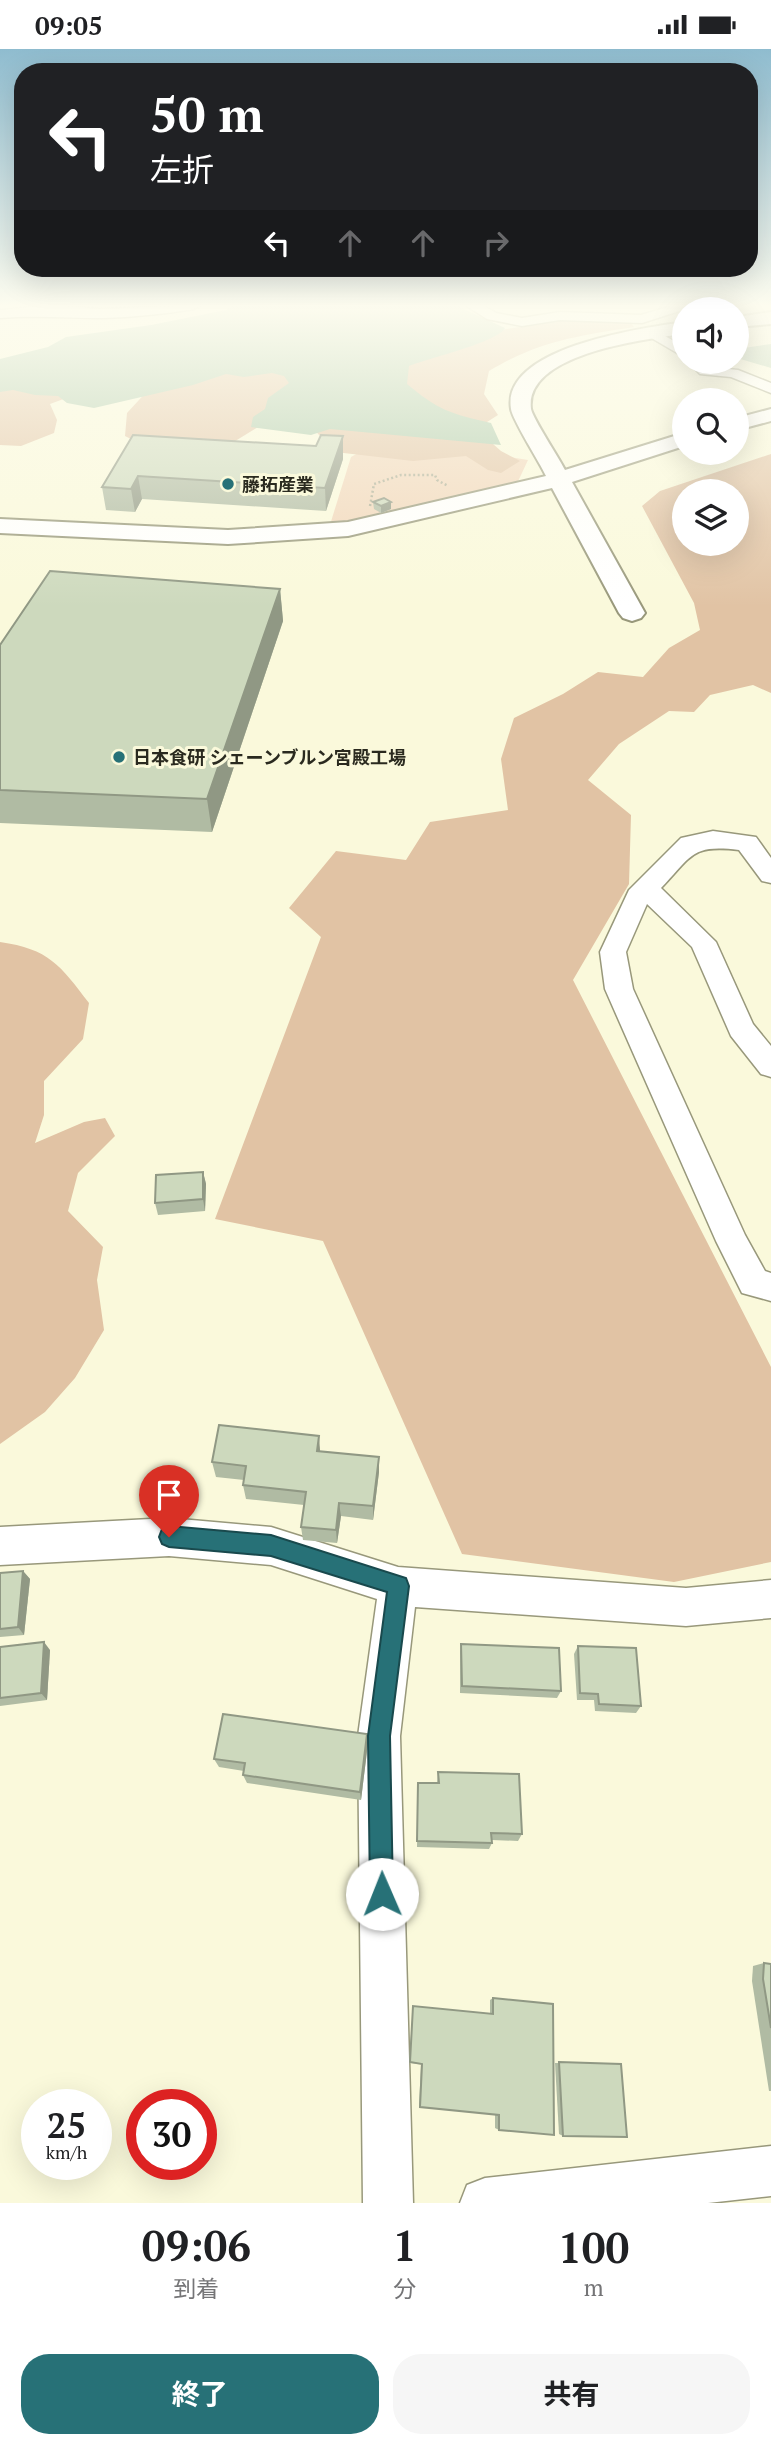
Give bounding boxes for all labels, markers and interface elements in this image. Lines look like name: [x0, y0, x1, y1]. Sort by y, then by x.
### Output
text: 09:05: [35, 8, 103, 42]
text: 50 m: [150, 81, 264, 146]
icon: left: [35, 91, 126, 182]
text: 左折: [150, 148, 214, 190]
icon: left: [258, 224, 296, 262]
icon: ahead: [331, 224, 369, 262]
icon: ahead: [404, 224, 442, 262]
icon: right: [477, 224, 515, 262]
map controls: [672, 297, 749, 556]
button: sound: [672, 297, 749, 374]
button: search: [672, 388, 749, 465]
place label: 藤拓産業: [242, 472, 314, 496]
marker: 藤拓産業: [220, 476, 236, 492]
button: layers: [672, 479, 749, 556]
place label: 日本食研 シェーンブルン宮殿工場: [133, 745, 406, 769]
marker: 日本食研 シェーンブルン宮殿工場: [111, 749, 127, 765]
pin: [139, 1465, 199, 1537]
icon: arrive: [150, 1476, 188, 1514]
position arrow: [345, 1857, 419, 1931]
speed limit sign: 30: [126, 2089, 217, 2180]
text: 25: [47, 2102, 86, 2148]
text: km/h: [46, 2140, 87, 2164]
text: 09:06: [142, 2217, 251, 2273]
text: 1: [393, 2217, 416, 2273]
text: 100: [558, 2219, 629, 2275]
text: m: [584, 2272, 604, 2303]
text: 到着: [173, 2273, 219, 2304]
text: 分: [393, 2273, 416, 2304]
button: 終了: [21, 2354, 379, 2434]
button: 共有: [393, 2354, 750, 2434]

